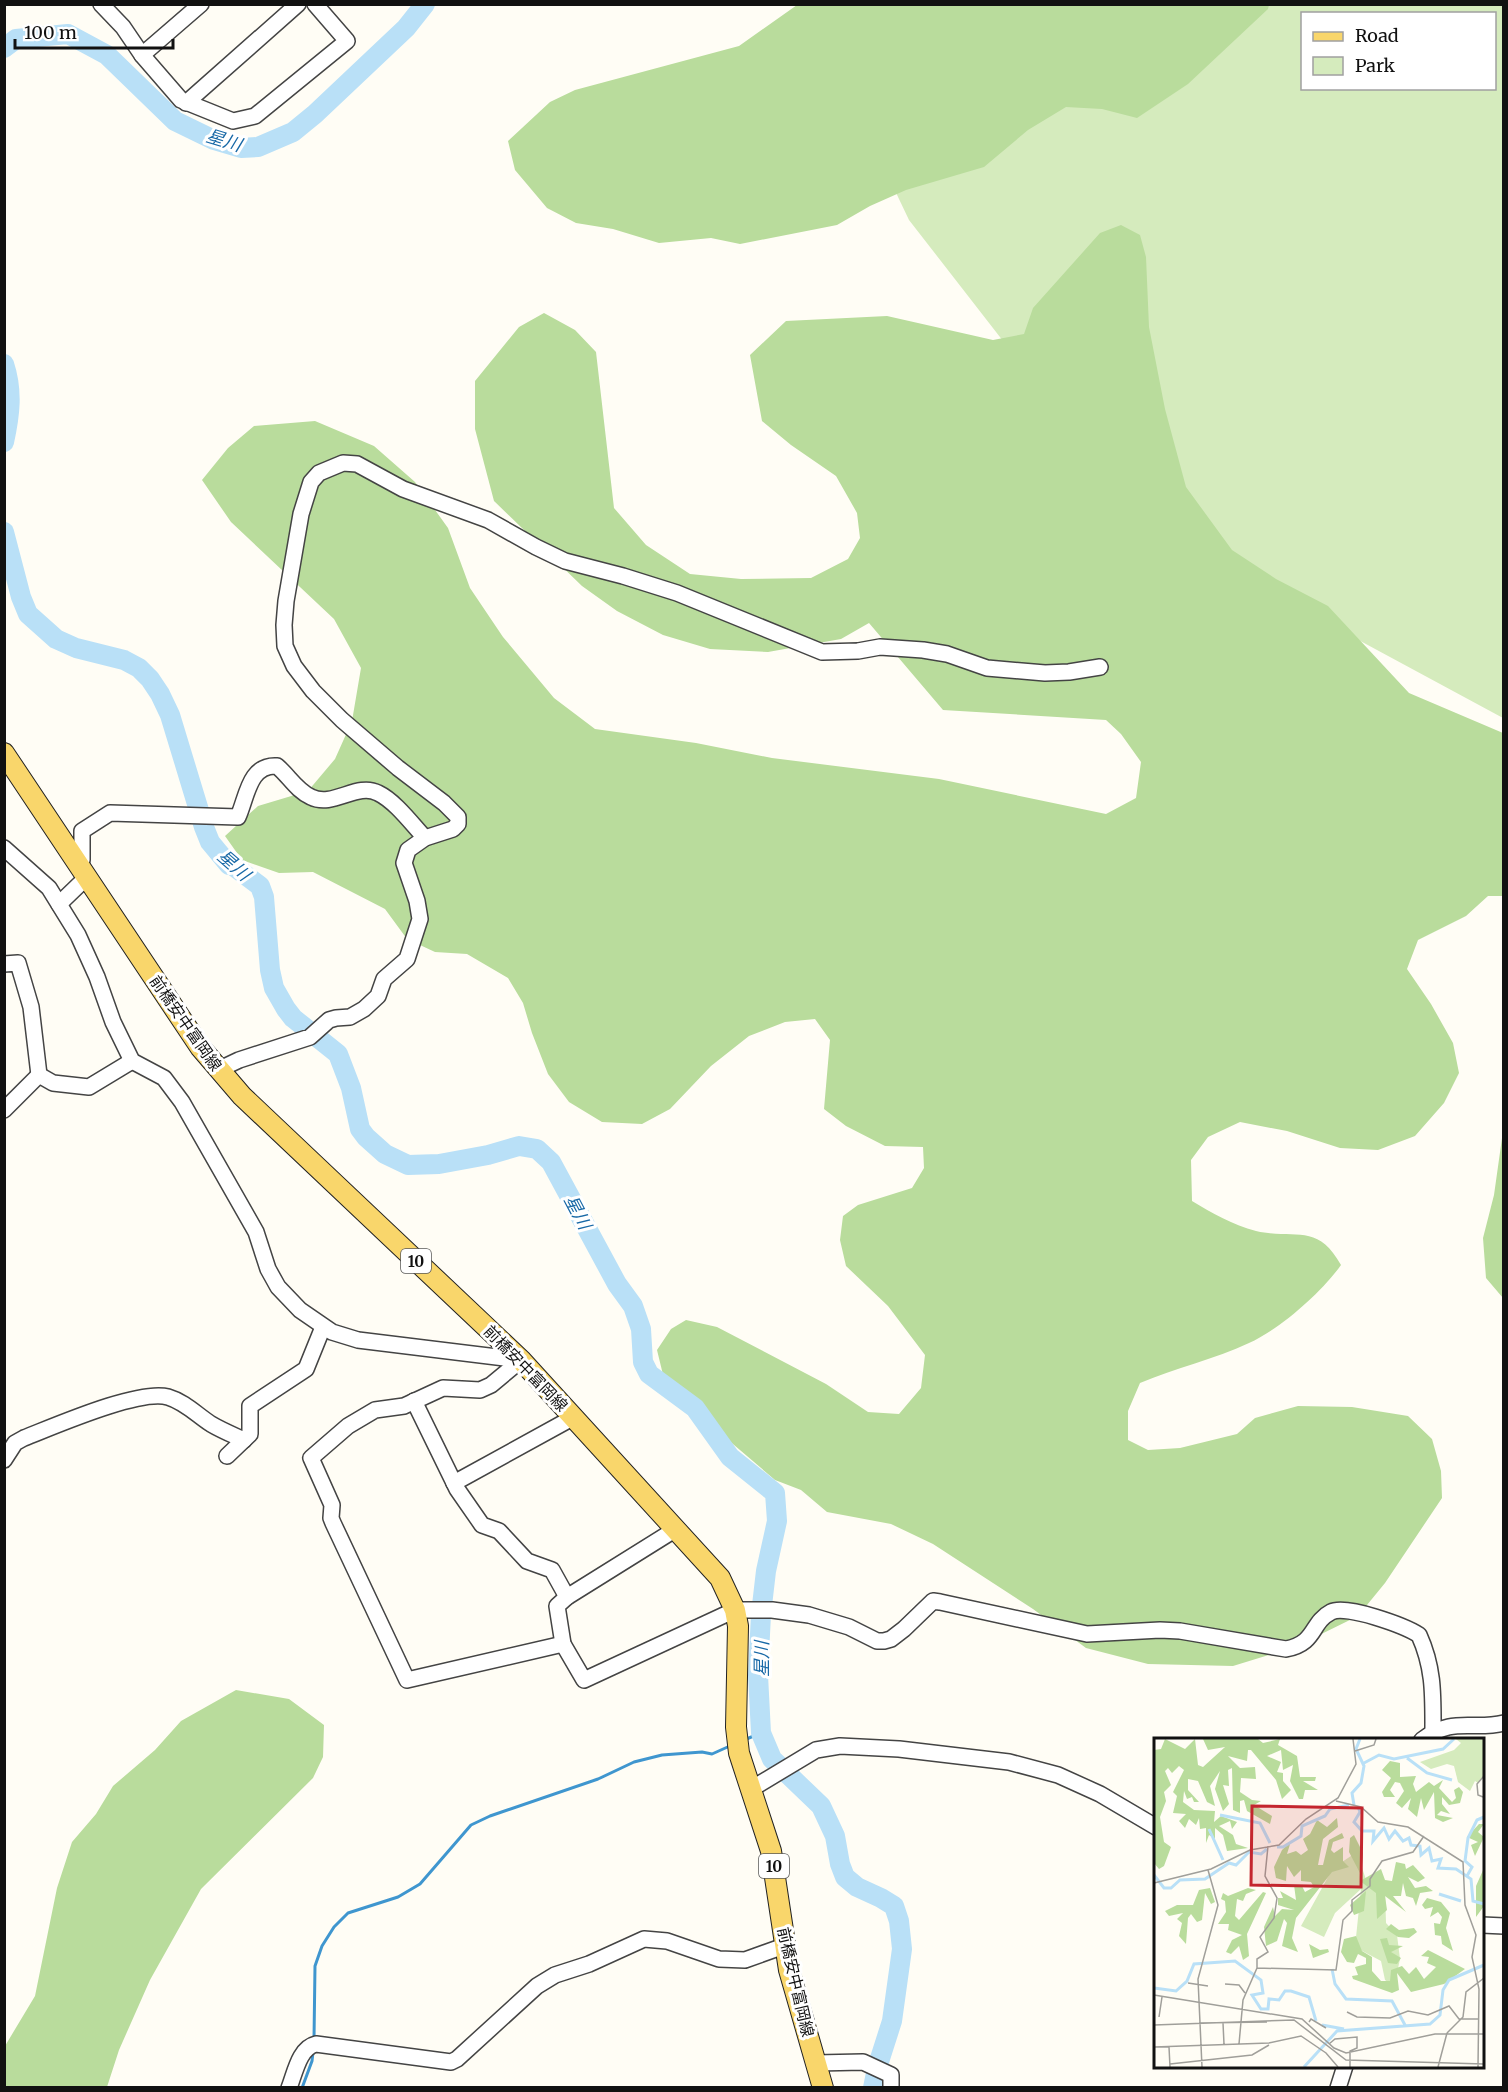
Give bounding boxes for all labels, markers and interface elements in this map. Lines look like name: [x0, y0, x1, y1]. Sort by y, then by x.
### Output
scale bar: [15, 12, 172, 50]
legend: [1301, 12, 1496, 90]
text: 100 m: [24, 21, 77, 44]
text: Road: [1355, 24, 1399, 47]
text: Park: [1355, 54, 1396, 77]
water label: 星川: [203, 124, 246, 157]
water label: 星川: [213, 845, 257, 887]
street label: 前橋安中富岡線: [146, 971, 226, 1075]
water label: 星川: [559, 1191, 598, 1235]
road number: 10: [401, 1249, 431, 1273]
street label: 前橋安中富岡線: [480, 1321, 572, 1415]
water label: 星川: [750, 1639, 773, 1677]
inset map: [1154, 1738, 1484, 2068]
road number: 10: [759, 1854, 789, 1878]
street label: 前橋安中富岡線: [774, 1925, 818, 2039]

